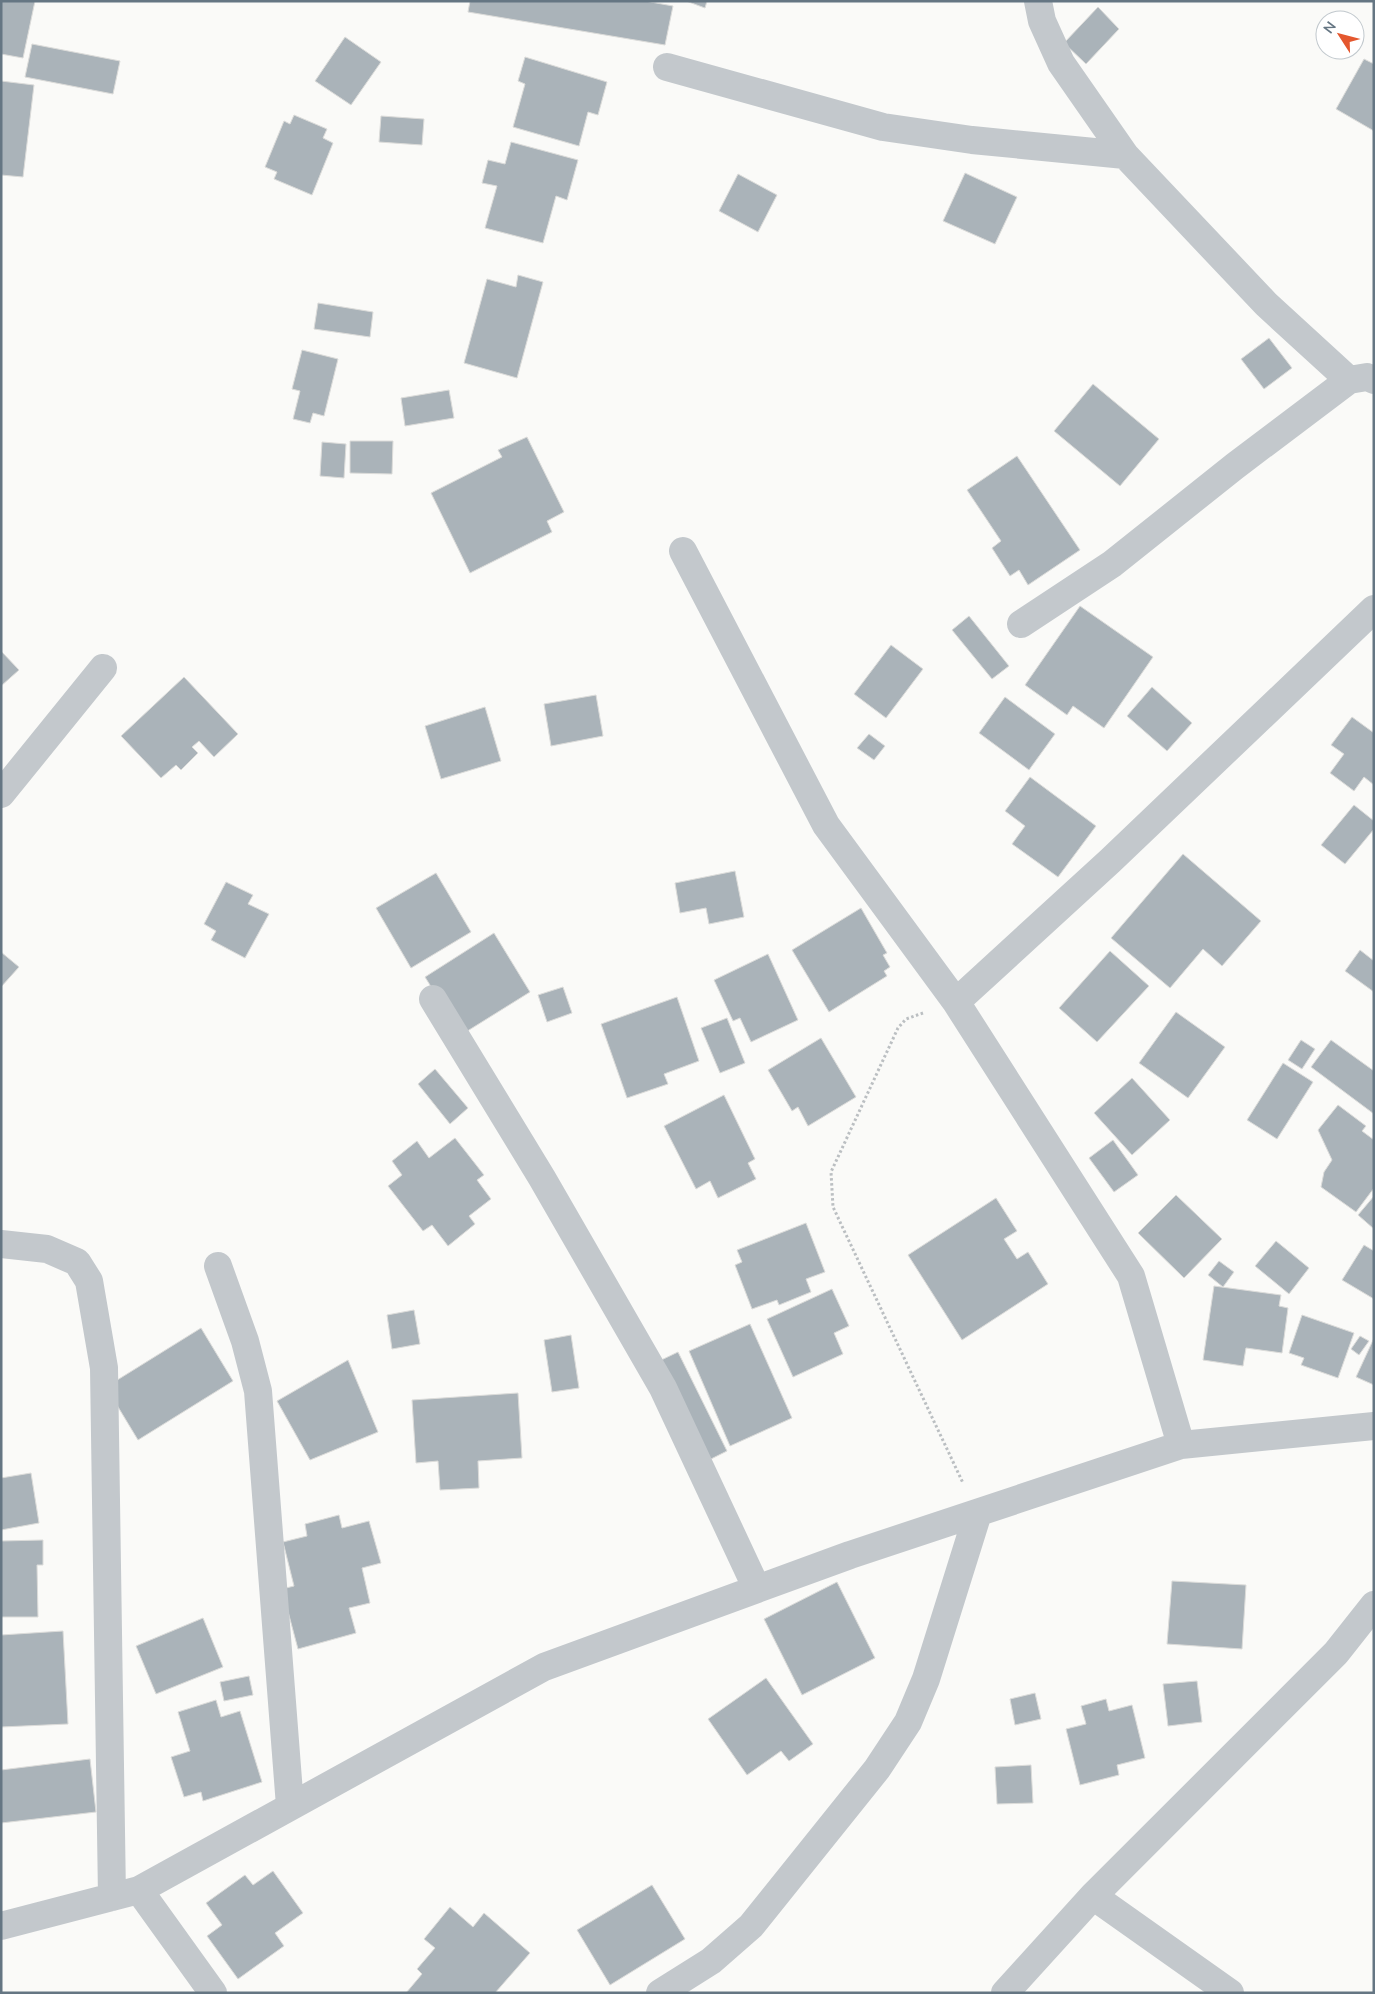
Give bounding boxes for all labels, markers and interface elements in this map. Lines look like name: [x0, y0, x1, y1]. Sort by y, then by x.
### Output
north arrow: [1315, 10, 1365, 60]
text: N: [1319, 18, 1341, 37]

